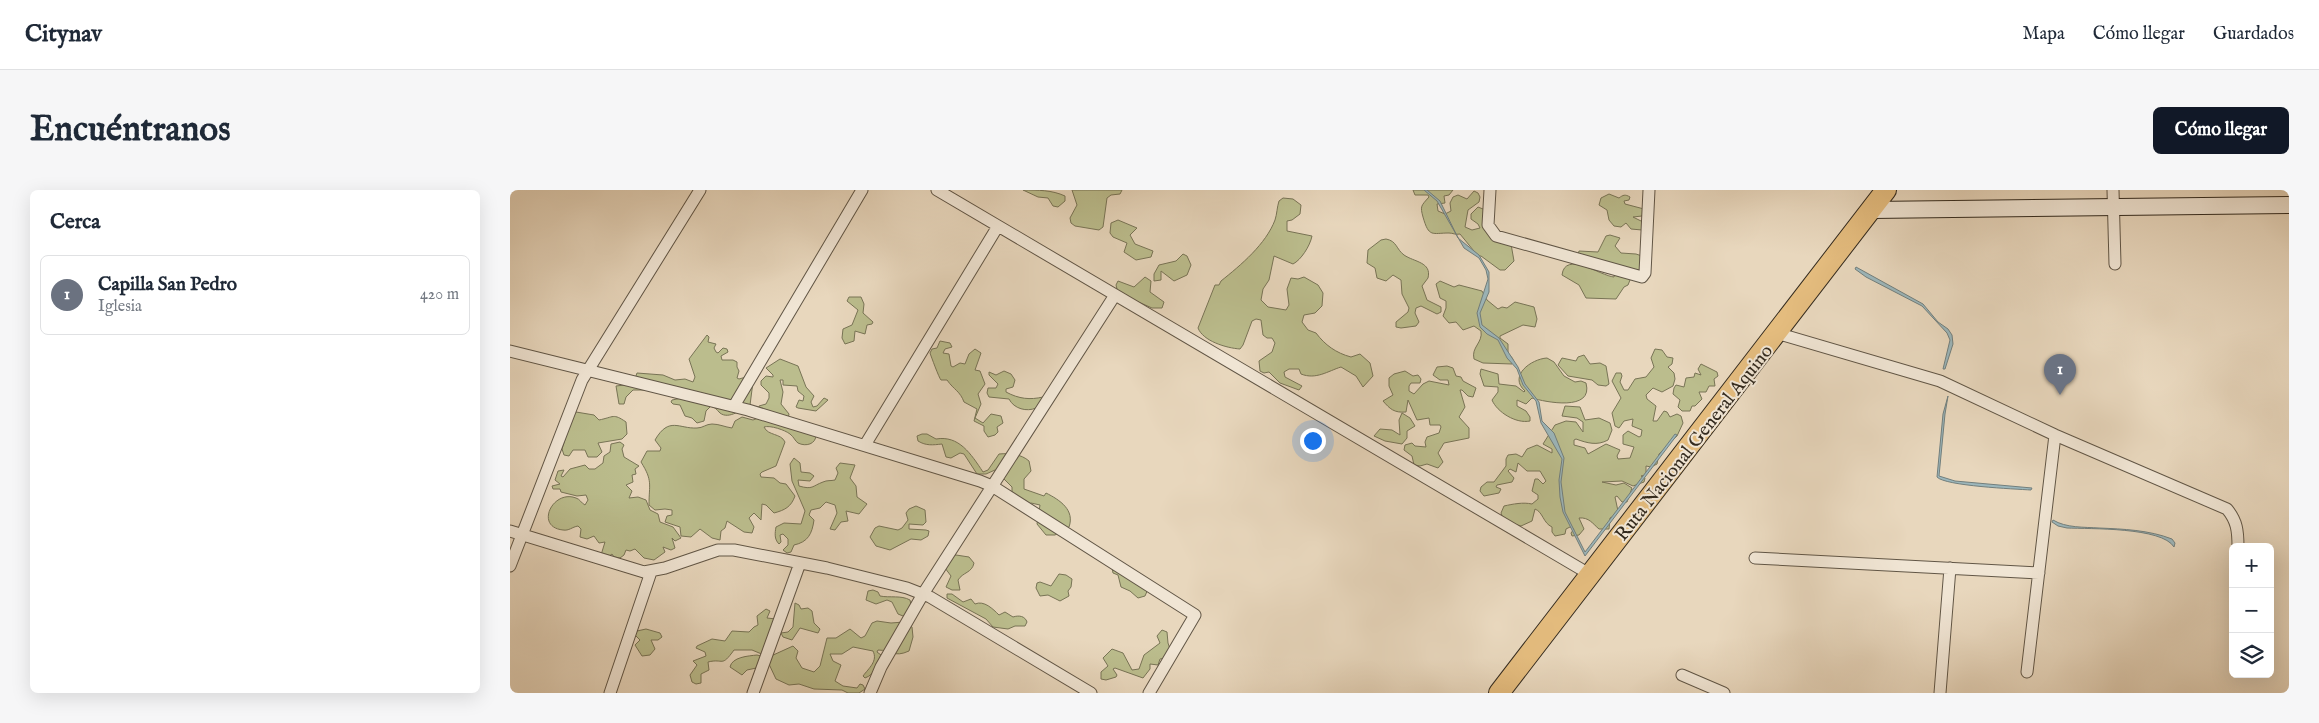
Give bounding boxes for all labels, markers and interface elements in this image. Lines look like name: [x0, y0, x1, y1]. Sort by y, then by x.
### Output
text: Citynav: [25, 19, 102, 50]
text: Mapa: [2022, 23, 2065, 46]
text: Cómo llegar: [2093, 23, 2185, 46]
text: Guardados: [2213, 23, 2294, 46]
button: Cómo llegar: [2153, 107, 2289, 154]
text: Encuéntranos: [30, 108, 230, 153]
text: Cerca: [50, 209, 100, 236]
text: Capilla San Pedro: [98, 273, 237, 297]
text: 1: [64, 285, 70, 305]
text: 420 m: [420, 285, 459, 305]
text: Iglesia: [98, 297, 142, 317]
street label: Ruta Nacional General Aquino: [1610, 340, 1779, 546]
pin: 1: [2044, 354, 2076, 395]
your location: [1300, 428, 1326, 454]
map controls: [2229, 543, 2274, 678]
button: +: [2229, 543, 2274, 588]
button: −: [2229, 588, 2274, 633]
button: layers: [2229, 633, 2274, 678]

